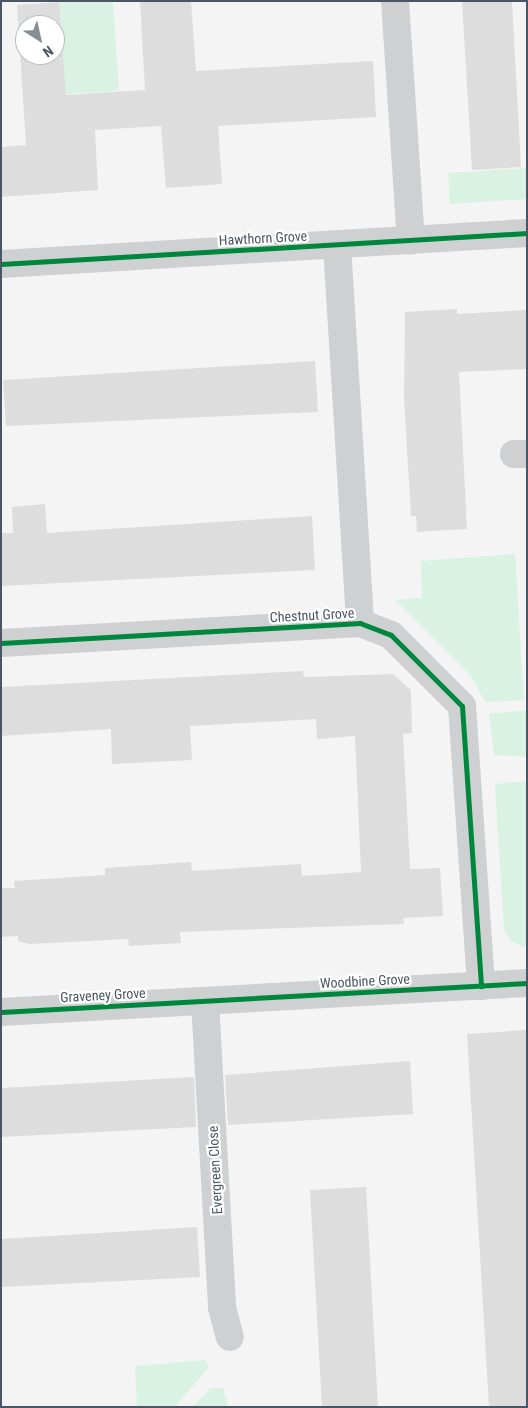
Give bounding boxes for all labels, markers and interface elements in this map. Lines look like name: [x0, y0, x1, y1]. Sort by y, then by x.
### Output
north arrow: [15, 15, 65, 65]
text: N: [40, 42, 56, 60]
street label: Hawthorn Grove: [218, 227, 308, 249]
street label: Chestnut Grove: [269, 604, 355, 626]
street label: Woodbine Grove: [320, 970, 410, 992]
street label: Graveney Grove: [60, 984, 146, 1006]
street label: Evergreen Close: [204, 1125, 226, 1215]

